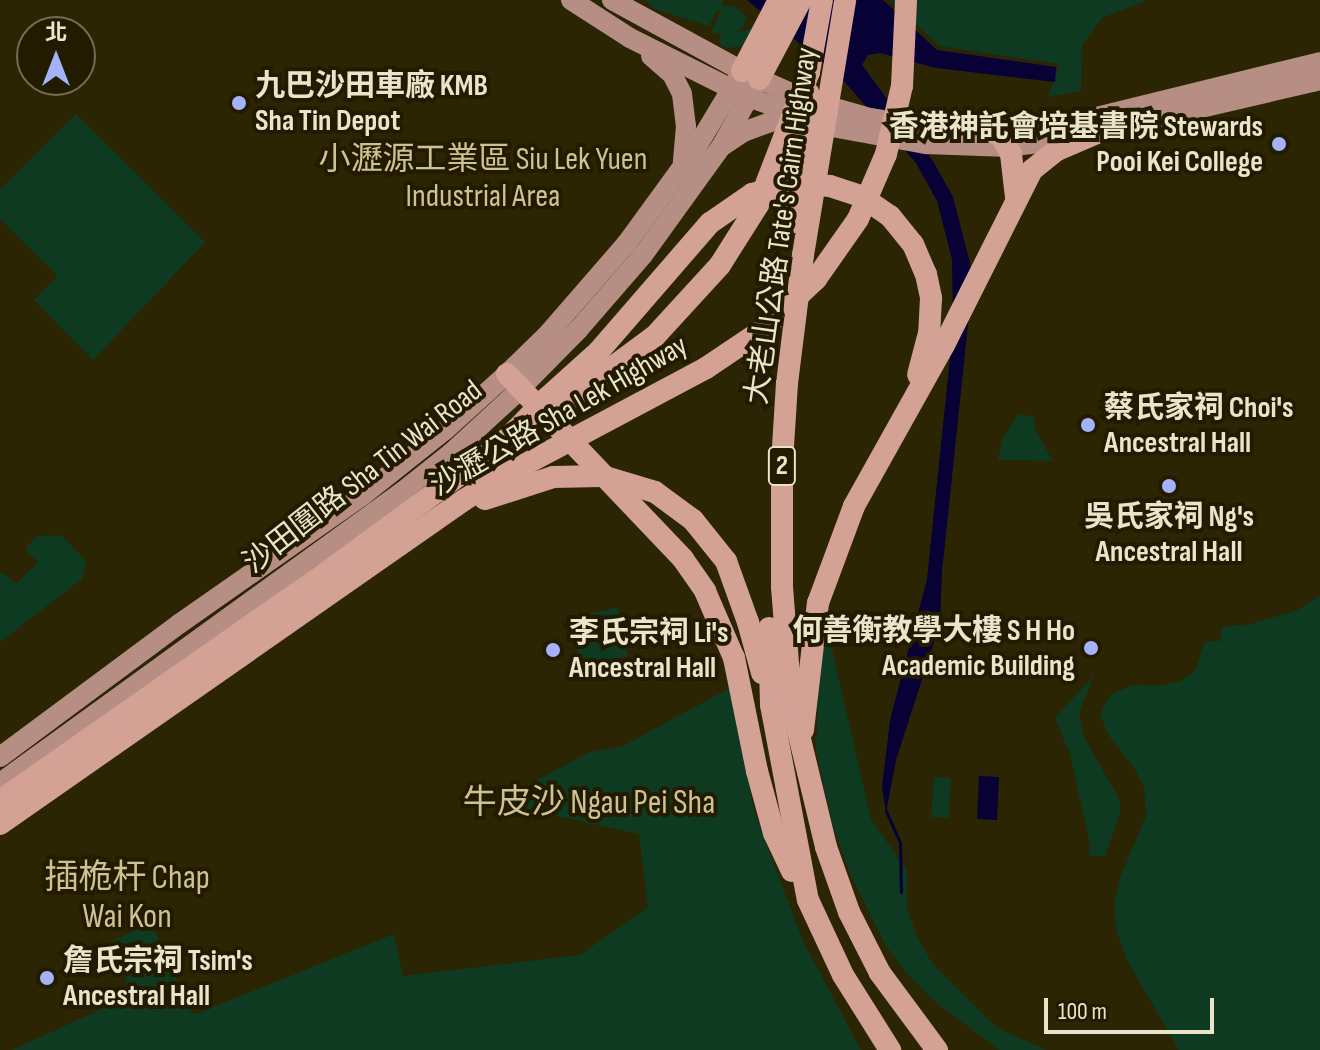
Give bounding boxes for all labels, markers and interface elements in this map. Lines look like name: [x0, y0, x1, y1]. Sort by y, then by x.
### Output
north arrow: [16, 16, 96, 96]
text: 北: [45, 20, 67, 47]
street label: 大老山公路 Tate's Cairn Highway: [739, 45, 825, 407]
place label: 九巴沙田車廠 KMB Sha Tin Depot: [255, 68, 488, 138]
marker: 九巴沙田車廠 KMB Sha Tin Depot: [230, 94, 248, 112]
place label: 香港神託會培基書院 Stewards Pooi Kei College: [889, 109, 1263, 180]
marker: 香港神託會培基書院 Stewards Pooi Kei College: [1270, 135, 1288, 153]
district label: 小瀝源工業區 Siu Lek Yuen Industrial Area: [319, 142, 647, 217]
street label: 沙瀝公路 Sha Lek Highway: [424, 328, 694, 504]
street label: 沙田圍路 Sha Tin Wai Road: [237, 373, 489, 581]
place label: 蔡氏家祠 Choi's Ancestral Hall: [1104, 390, 1294, 460]
marker: 蔡氏家祠 Choi's Ancestral Hall: [1079, 416, 1097, 434]
road number: 2: [766, 442, 798, 490]
marker: 吳氏家祠 Ng's Ancestral Hall: [1160, 477, 1178, 495]
place label: 吳氏家祠 Ng's Ancestral Hall: [1084, 499, 1254, 570]
place label: 何善衡教學大樓 S H Ho Academic Building: [792, 613, 1075, 684]
place label: 李氏宗祠 Li's Ancestral Hall: [569, 615, 728, 686]
marker: 何善衡教學大樓 S H Ho Academic Building: [1082, 639, 1100, 657]
marker: 李氏宗祠 Li's Ancestral Hall: [544, 641, 562, 659]
district label: 牛皮沙 Ngau Pei Sha: [463, 783, 715, 823]
district label: 插桅杆 Chap Wai Kon: [44, 857, 210, 936]
place label: 詹氏宗祠 Tsim's Ancestral Hall: [63, 943, 253, 1014]
marker: 詹氏宗祠 Tsim's Ancestral Hall: [38, 969, 56, 987]
scale bar: [1048, 982, 1218, 1032]
text: 100 m: [1058, 997, 1107, 1026]

